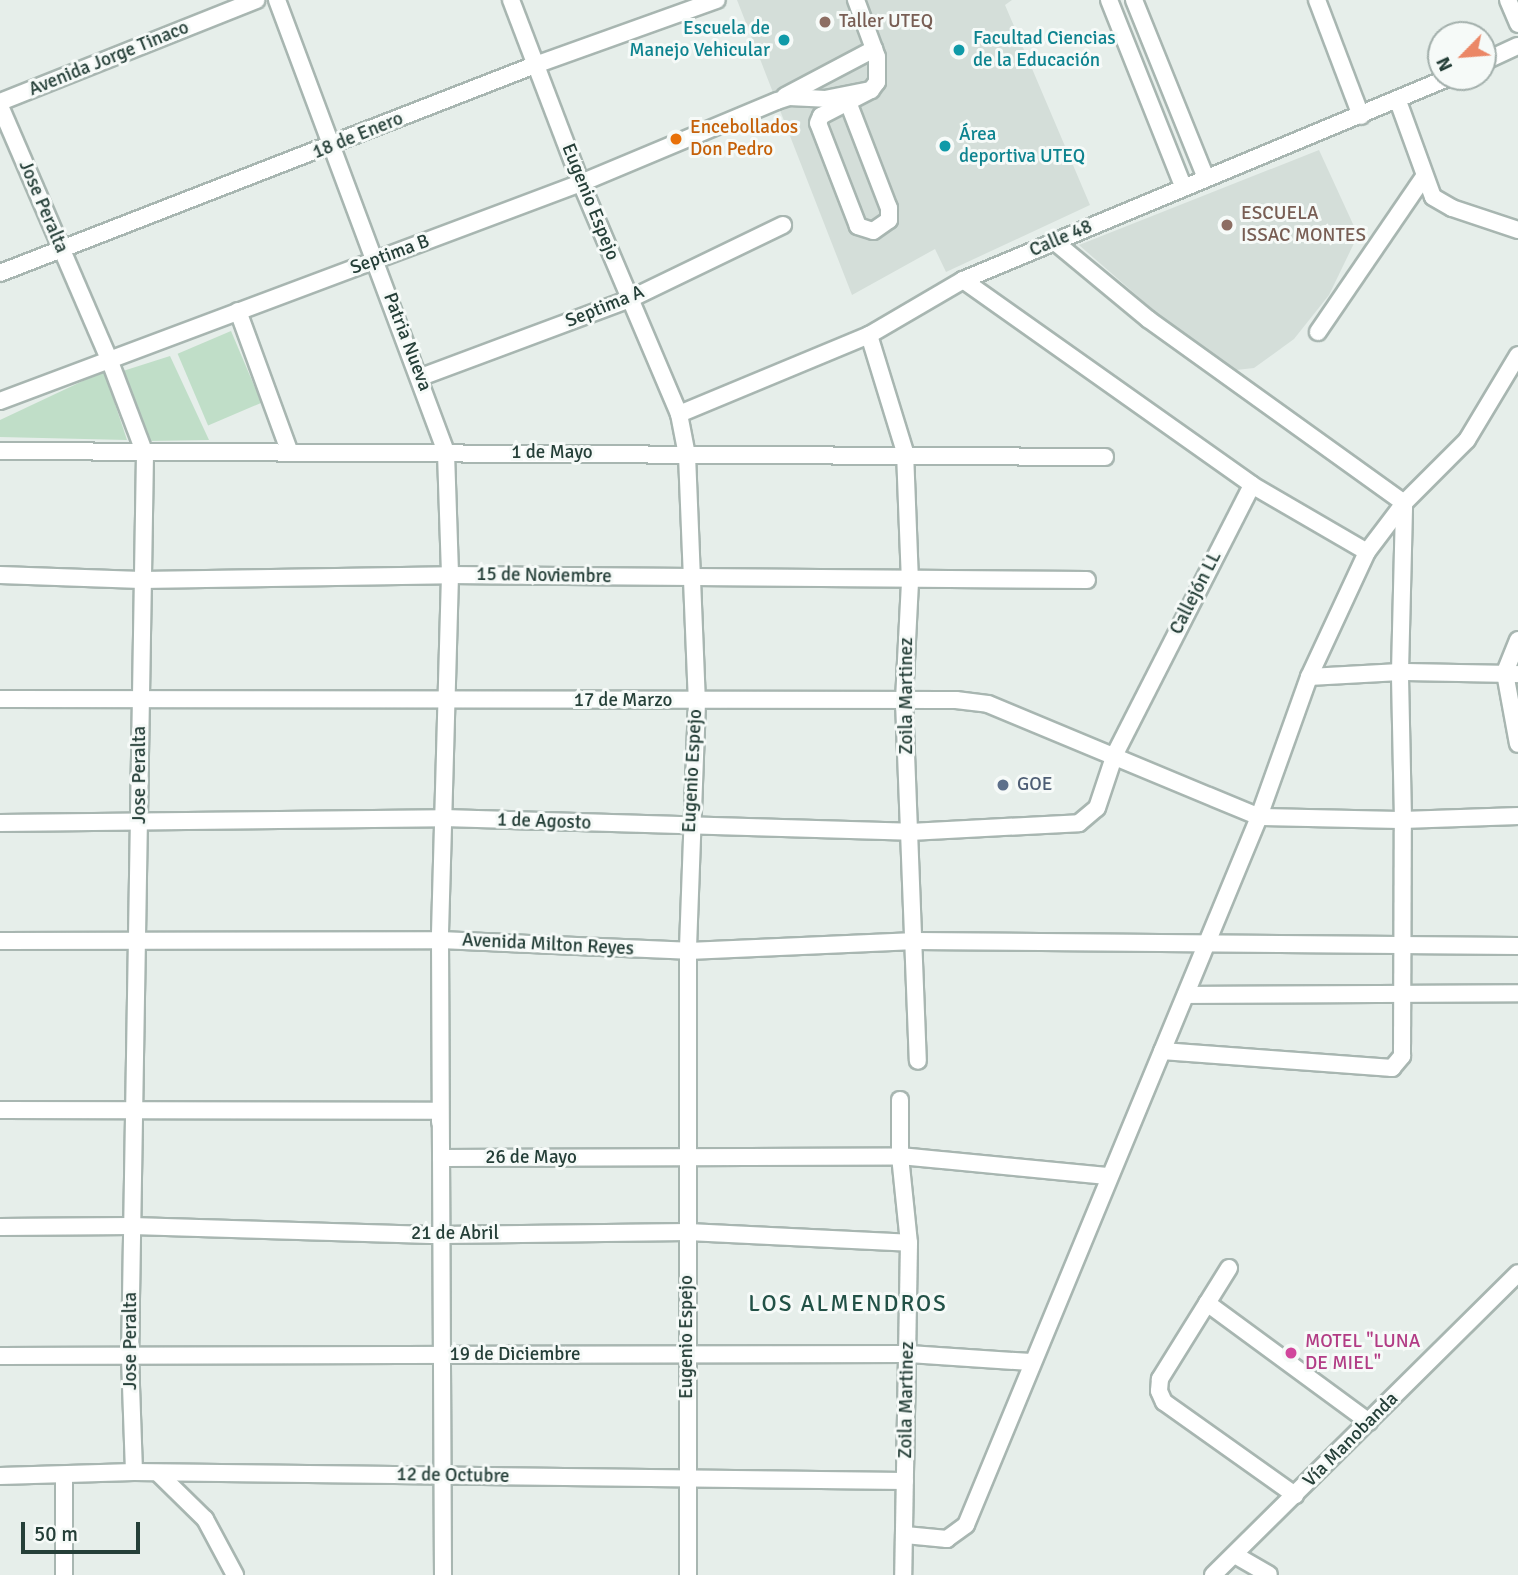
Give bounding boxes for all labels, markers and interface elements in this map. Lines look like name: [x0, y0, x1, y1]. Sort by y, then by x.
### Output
place label: Taller UTEQ: [839, 11, 933, 33]
marker: Taller UTEQ: [817, 14, 833, 30]
street label: Avenida Jorge Tinaco: [26, 16, 192, 102]
place label: Escuela de Manejo Vehicular: [629, 18, 770, 62]
north arrow: [1427, 21, 1497, 91]
place label: Facultad Ciencias de la Educación: [973, 28, 1116, 72]
marker: Escuela de Manejo Vehicular: [776, 32, 792, 48]
marker: Facultad Ciencias de la Educación: [951, 42, 967, 58]
text: N: [1431, 53, 1458, 75]
street label: 18 de Enero: [309, 108, 407, 164]
place label: Encebollados Don Pedro: [690, 117, 798, 161]
place label: Área deportiva UTEQ: [959, 124, 1085, 168]
marker: Encebollados Don Pedro: [668, 131, 684, 147]
marker: Área deportiva UTEQ: [937, 138, 953, 154]
street label: Eugenio Espejo: [556, 140, 624, 264]
street label: Jose Peralta: [13, 157, 73, 257]
place label: ESCUELA ISSAC MONTES: [1241, 203, 1366, 247]
street label: Calle 48: [1026, 216, 1096, 262]
marker: ESCUELA ISSAC MONTES: [1219, 217, 1235, 233]
street label: Septima B: [347, 230, 433, 280]
street label: Septima A: [562, 281, 648, 333]
street label: Patria Nueva: [378, 290, 436, 394]
street label: 1 de Mayo: [511, 442, 593, 464]
street label: Callejón LL: [1165, 548, 1227, 638]
street label: 15 de Noviembre: [476, 563, 612, 589]
street label: Zoila Martinez: [896, 637, 918, 755]
street label: 17 de Marzo: [574, 690, 672, 712]
street label: Eugenio Espejo: [678, 709, 708, 833]
street label: Jose Peralta: [129, 726, 151, 824]
place label: GOE: [1017, 774, 1052, 796]
marker: GOE: [995, 777, 1011, 793]
street label: 1 de Agosto: [496, 809, 592, 835]
street label: Avenida Milton Reyes: [461, 929, 635, 961]
street label: 26 de Mayo: [485, 1147, 577, 1169]
street label: 21 de Abril: [411, 1223, 499, 1245]
street label: Eugenio Espejo: [676, 1275, 698, 1399]
district label: LOS ALMENDROS: [750, 1290, 946, 1318]
street label: Jose Peralta: [120, 1292, 142, 1390]
place label: MOTEL "LUNA DE MIEL": [1305, 1331, 1420, 1375]
street label: Zoila Martinez: [895, 1341, 919, 1459]
street label: 19 de Diciembre: [449, 1344, 581, 1366]
marker: MOTEL "LUNA DE MIEL": [1283, 1345, 1299, 1361]
street label: Vía Manobanda: [1299, 1388, 1403, 1492]
street label: 12 de Octubre: [396, 1464, 510, 1488]
scale bar: [24, 1508, 144, 1552]
text: 50 m: [34, 1521, 78, 1547]

